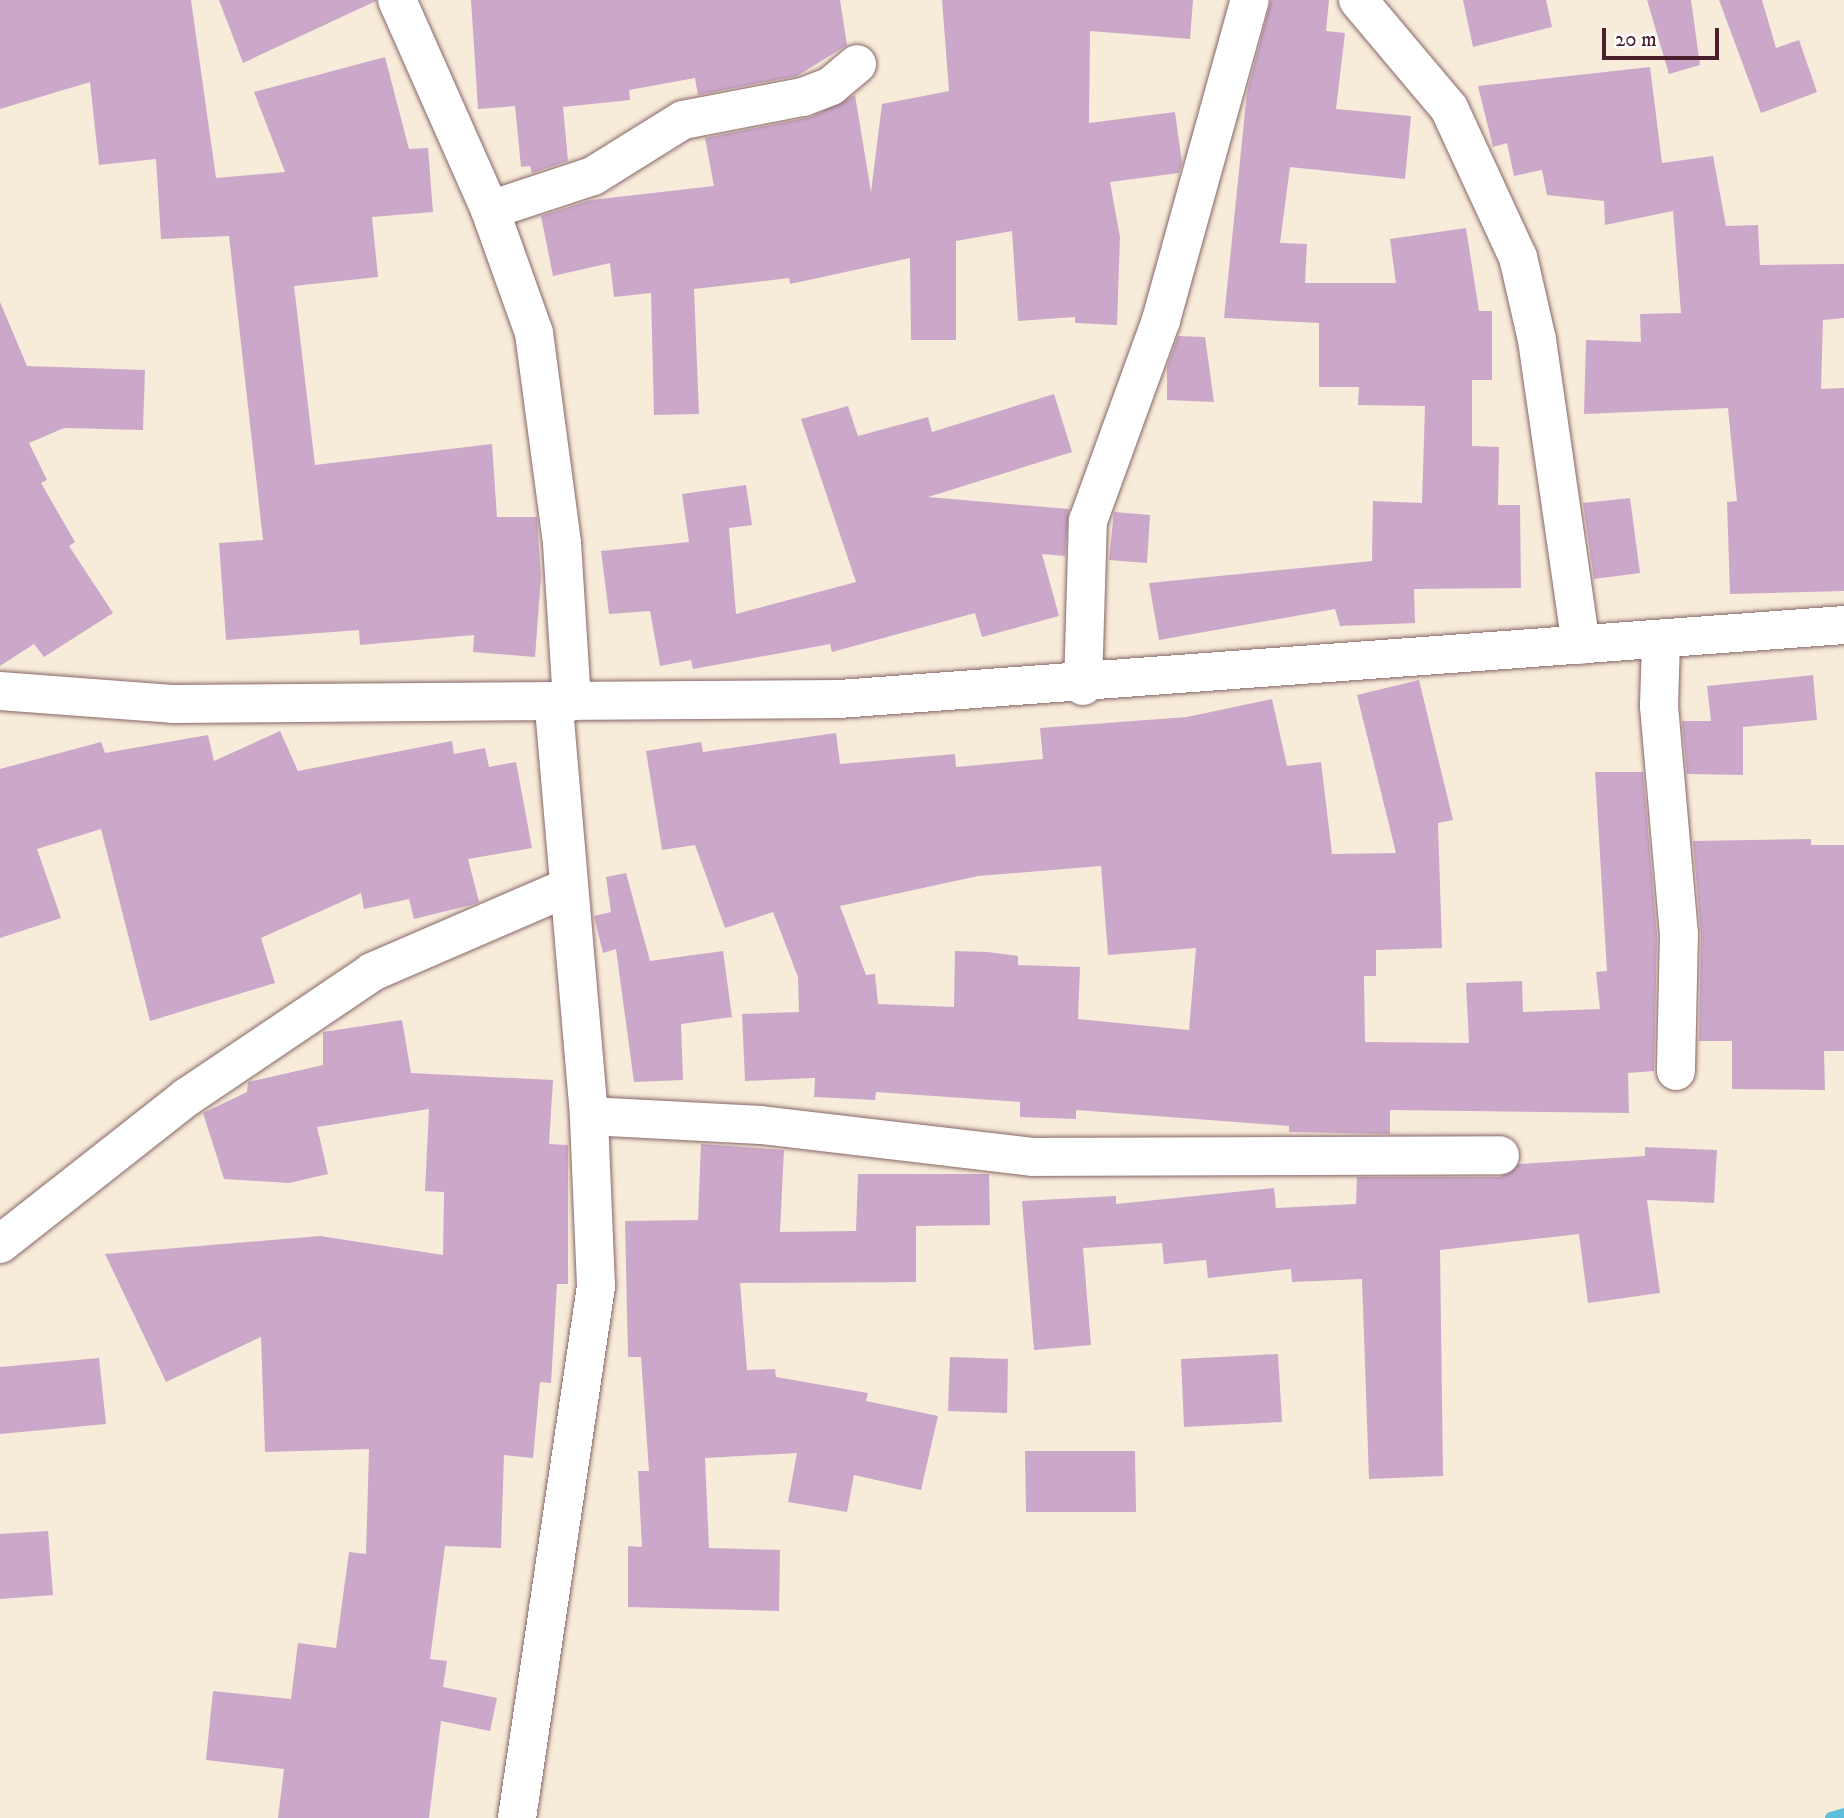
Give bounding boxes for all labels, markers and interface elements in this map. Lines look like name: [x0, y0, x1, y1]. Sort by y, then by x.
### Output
scale bar: [1606, 14, 1723, 58]
text: 20 m: [1615, 27, 1657, 53]

